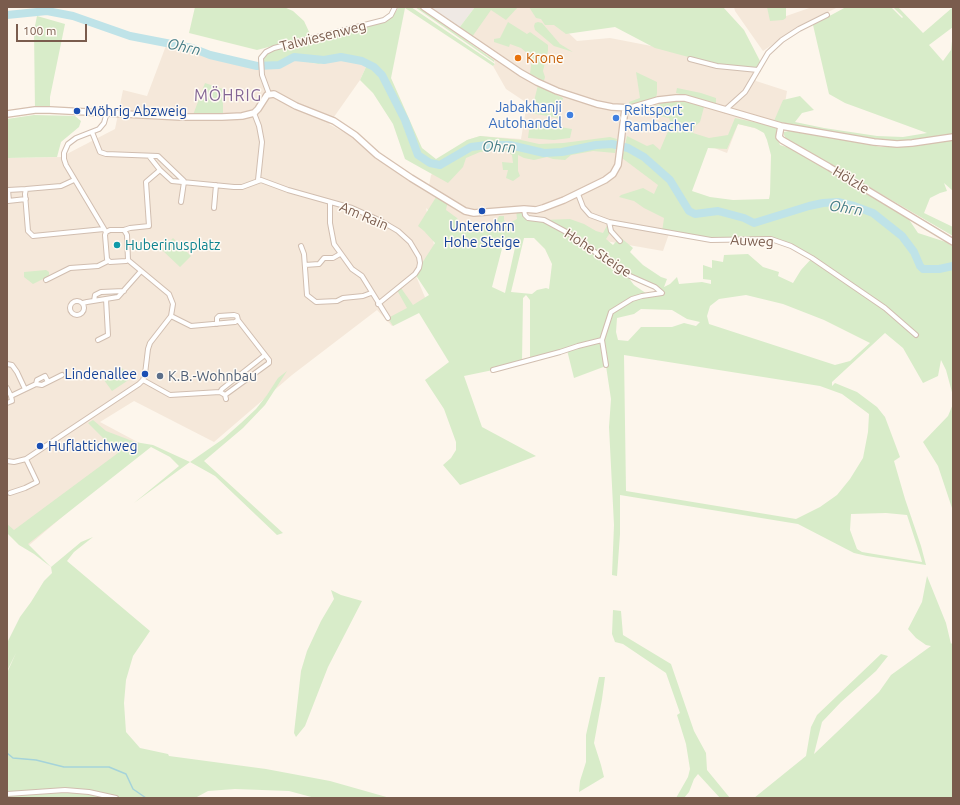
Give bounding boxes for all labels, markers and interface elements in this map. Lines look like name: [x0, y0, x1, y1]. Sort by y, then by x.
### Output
scale bar: [18, 16, 89, 42]
street label: Talwiesenweg: [278, 17, 368, 55]
text: 100 m: [23, 24, 56, 37]
water label: Ohrn: [166, 35, 202, 59]
place label: Krone: [526, 50, 564, 66]
marker: Krone: [513, 53, 523, 63]
district label: MÖHRIG: [194, 86, 262, 106]
place label: Jabakhanji Autohandel: [488, 99, 562, 132]
place label: Reitsport Rambacher: [624, 102, 695, 134]
place label: Möhrig Abzweig: [85, 103, 187, 119]
marker: Möhrig Abzweig: [72, 106, 82, 116]
marker: Jabakhanji Autohandel: [565, 110, 575, 120]
marker: Reitsport Rambacher: [611, 113, 621, 123]
water label: Ohrn: [482, 137, 516, 157]
street label: Hölzle: [830, 163, 872, 197]
water label: Ohrn: [828, 196, 864, 220]
street label: Am Rain: [337, 198, 391, 234]
marker: Unterohrn Hohe Steige: [477, 206, 487, 216]
place label: Unterohrn Hohe Steige: [444, 218, 520, 250]
street label: Hohe Steige: [561, 225, 635, 281]
street label: Auweg: [730, 231, 774, 251]
place label: Huberinusplatz: [125, 237, 220, 253]
marker: Huberinusplatz: [112, 240, 122, 250]
place label: Lindenallee: [65, 366, 137, 382]
place label: K.B.-Wohnbau: [168, 368, 257, 384]
marker: Lindenallee: [140, 369, 150, 379]
marker: K.B.-Wohnbau: [155, 371, 165, 381]
place label: Huflattichweg: [48, 438, 138, 454]
marker: Huflattichweg: [35, 441, 45, 451]

